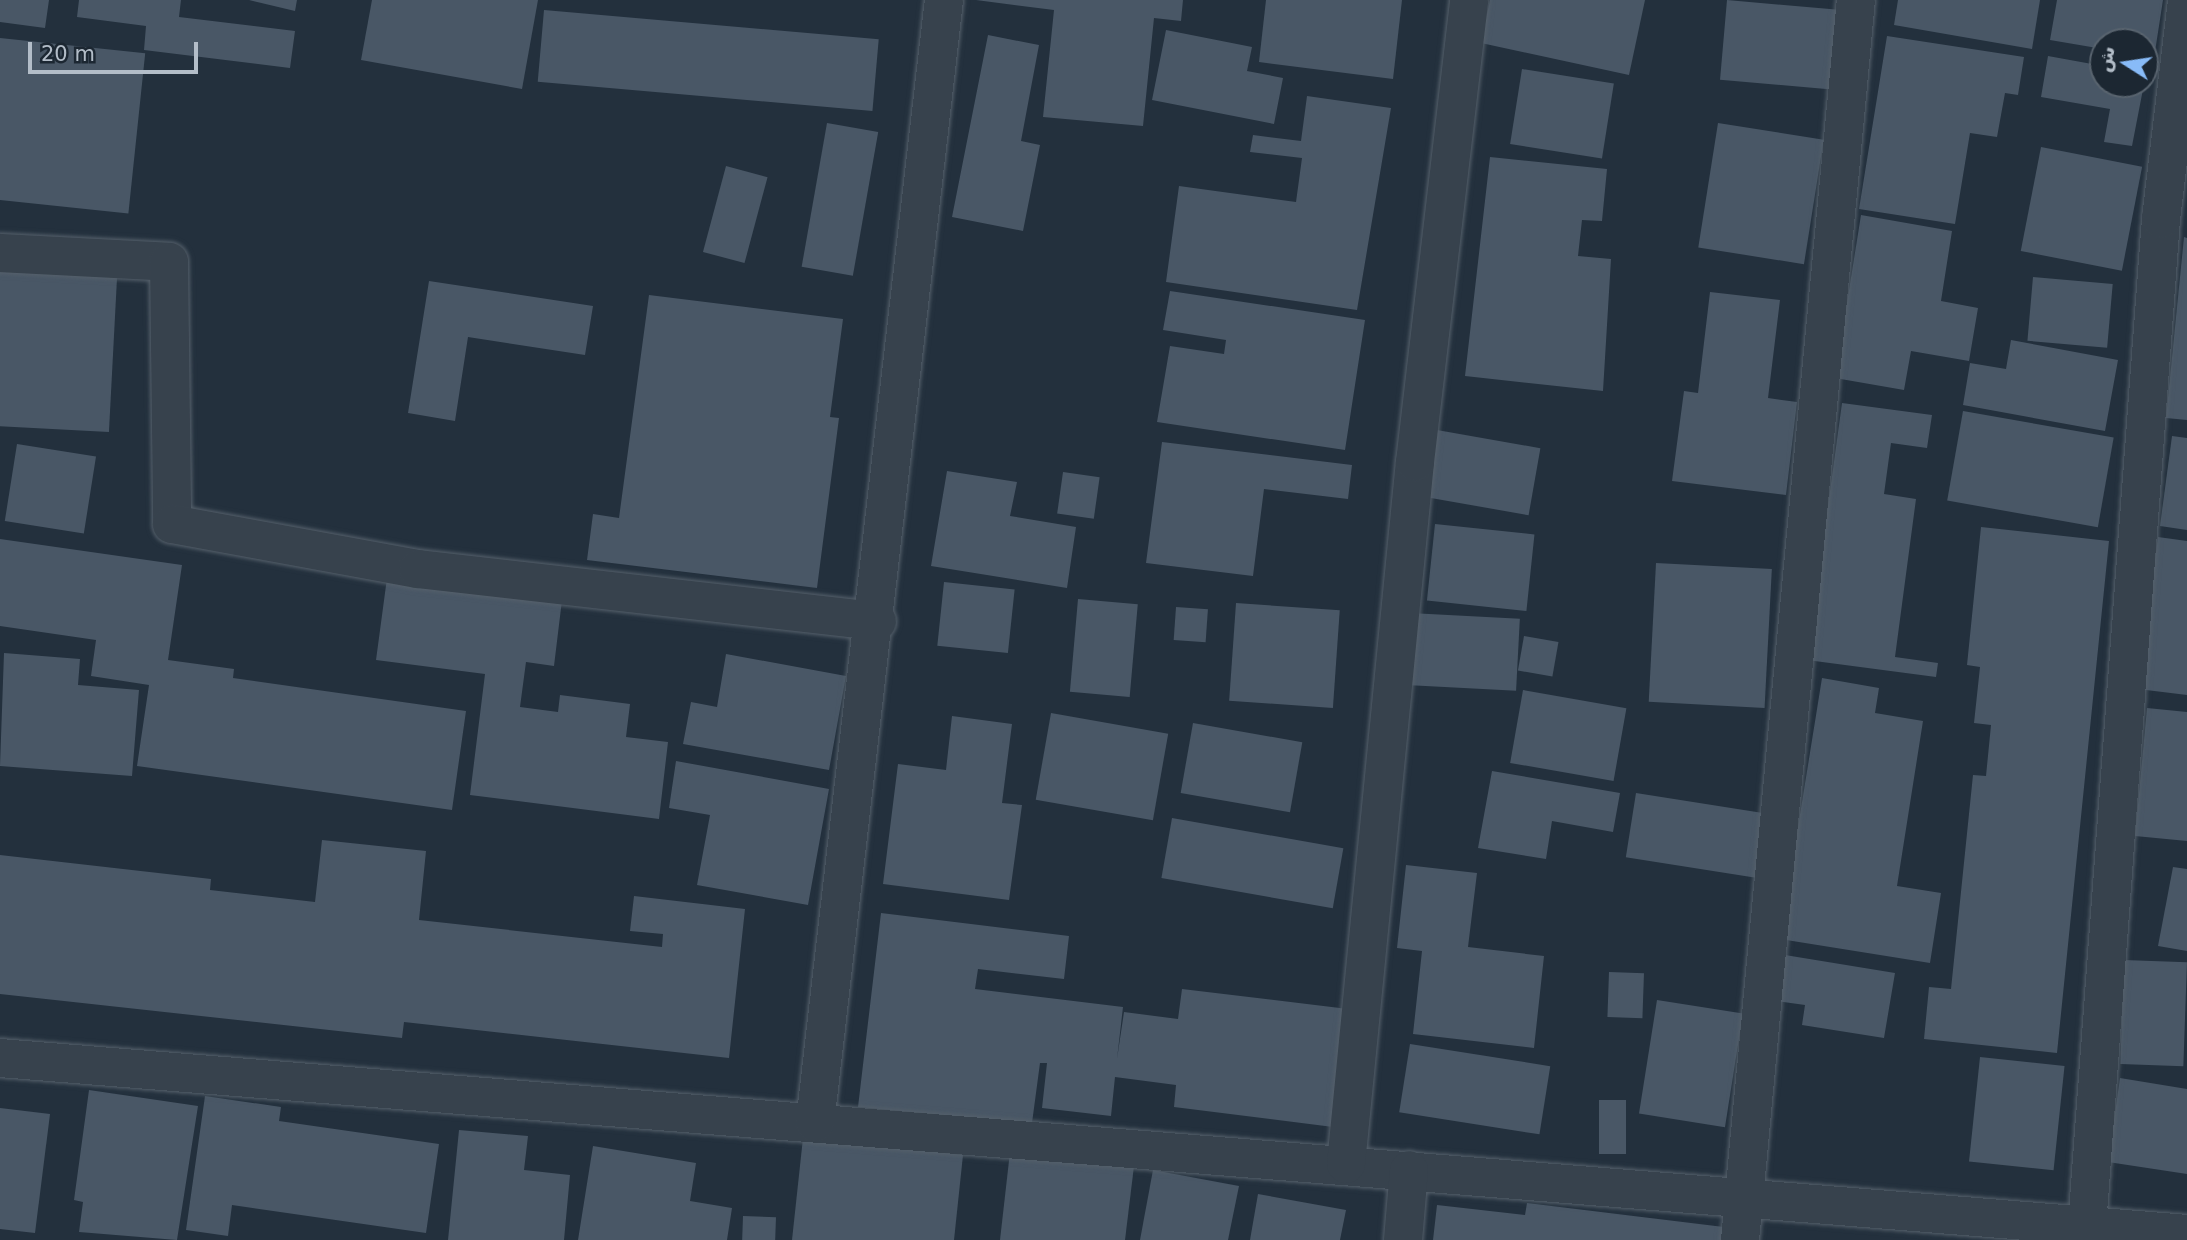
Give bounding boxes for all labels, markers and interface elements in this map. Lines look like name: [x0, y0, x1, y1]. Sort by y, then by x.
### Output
scale bar: [32, 28, 201, 72]
north arrow: [2089, 28, 2159, 98]
text: 20 m: [41, 42, 95, 66]
text: ش: [2092, 44, 2119, 74]

